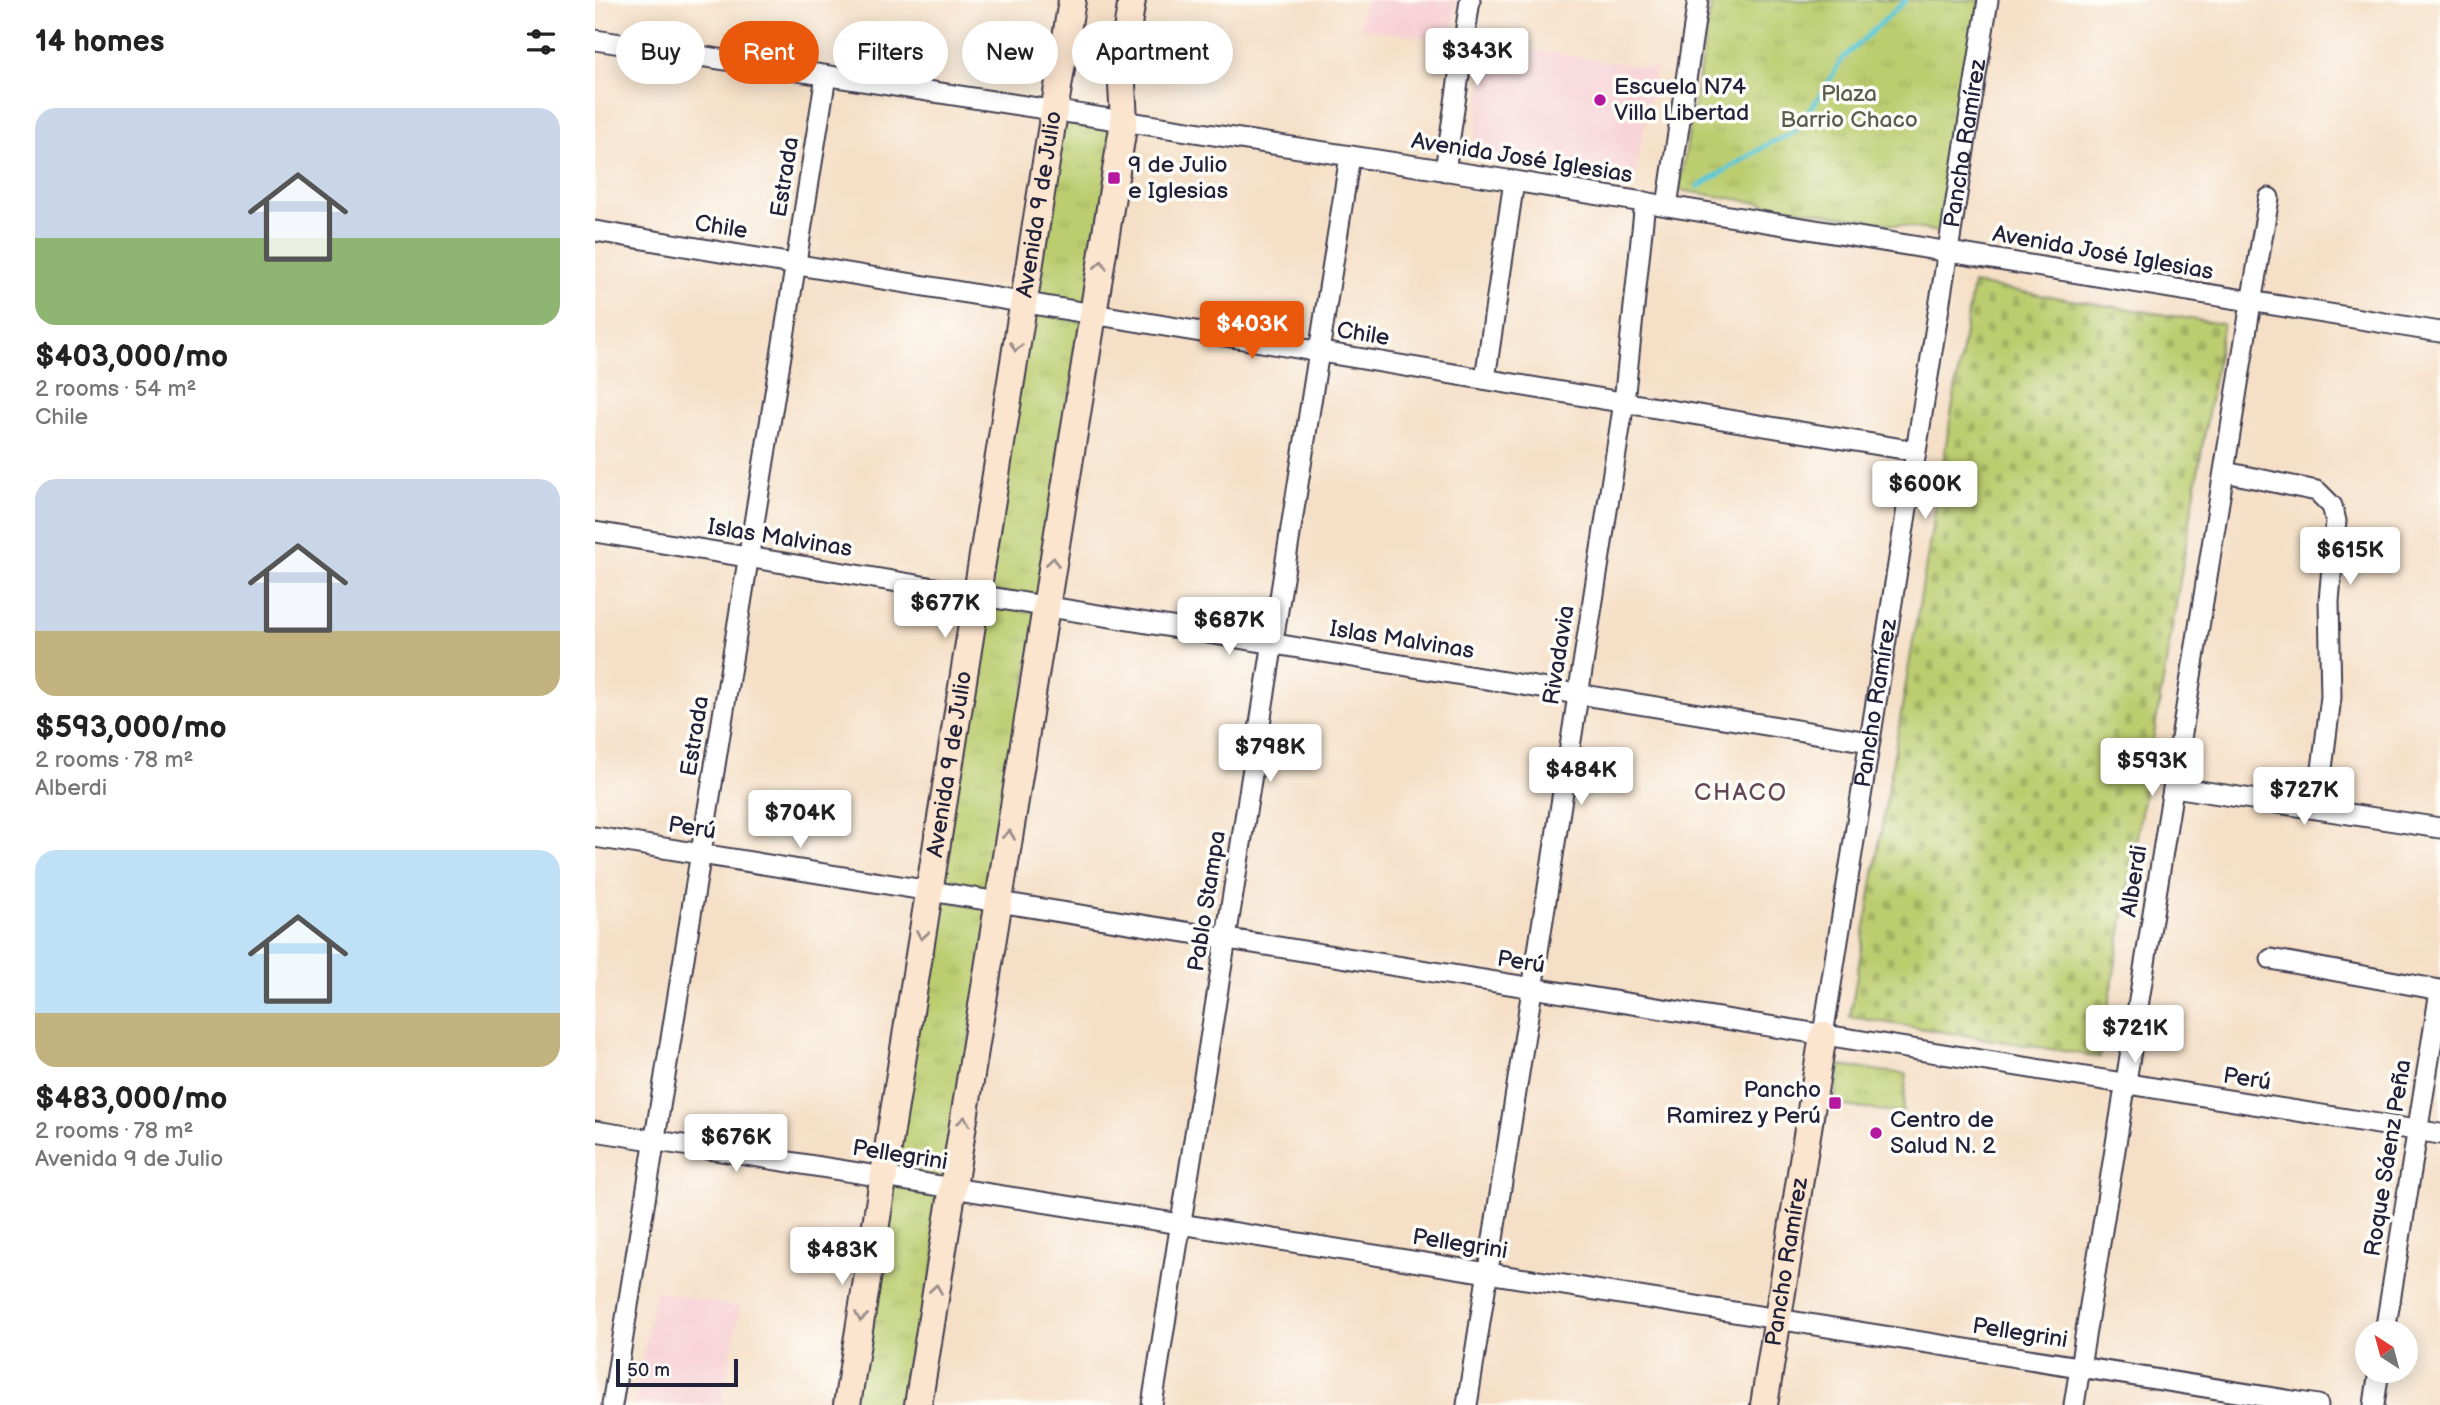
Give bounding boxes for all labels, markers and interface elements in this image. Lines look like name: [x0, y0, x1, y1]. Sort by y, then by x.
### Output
chip: Buy: [616, 21, 705, 84]
chip: Rent: [719, 21, 819, 84]
chip: Filters: [833, 21, 948, 84]
chip: New: [962, 21, 1058, 84]
chip: Apartment: [1072, 21, 1233, 84]
icon: filters: [522, 23, 560, 61]
text: 14 homes: [35, 24, 164, 60]
pin: $343K: [1428, 28, 1526, 88]
text: $343K: [1441, 37, 1513, 65]
street label: Pancho Ramírez: [1938, 56, 1993, 230]
place label: Escuela N74 Villa Libertad: [1614, 73, 1749, 127]
park label: Plaza Barrio Chaco: [1780, 80, 1918, 134]
marker: Escuela N74 Villa Libertad: [1592, 92, 1608, 108]
street label: Avenida 9 de Julio: [1011, 109, 1068, 300]
street label: Avenida José Iglesias: [1409, 127, 1635, 189]
street label: Estrada: [765, 135, 805, 219]
place label: 9 de Julio e Iglesias: [1128, 151, 1228, 205]
icon: home: [235, 154, 361, 280]
marker: 9 de Julio e Iglesias: [1106, 170, 1122, 186]
street label: Chile: [693, 209, 749, 245]
street label: Avenida José Iglesias: [1990, 220, 2216, 286]
one-way arrow: [1093, 259, 1108, 270]
pin: $403K: [1203, 302, 1301, 361]
text: $403K: [1216, 310, 1288, 338]
street label: Chile: [1335, 316, 1391, 352]
text: $403,000/mo: [35, 339, 228, 375]
one-way arrow: [1009, 342, 1024, 353]
text: 2 rooms · 54 m²: [35, 375, 197, 403]
text: Chile: [35, 403, 88, 431]
pin: $600K: [1876, 462, 1974, 521]
text: $600K: [1888, 470, 1962, 498]
street label: Islas Malvinas: [706, 513, 854, 563]
icon: home: [235, 525, 361, 651]
pin: $615K: [2301, 528, 2399, 587]
text: $615K: [2316, 536, 2384, 564]
one-way arrow: [1045, 556, 1060, 568]
pin: $677K: [896, 580, 994, 640]
text: $677K: [910, 589, 980, 617]
pin: $687K: [1180, 598, 1278, 657]
street label: Rivadavia: [1537, 603, 1581, 707]
text: $687K: [1193, 606, 1265, 634]
street label: Islas Malvinas: [1328, 615, 1476, 665]
street label: Pancho Ramírez: [1849, 616, 1903, 789]
street label: Avenida 9 de Julio: [921, 669, 978, 859]
street label: Estrada: [675, 694, 715, 778]
text: $593,000/mo: [35, 710, 227, 746]
pin: $798K: [1221, 724, 1319, 784]
text: $798K: [1235, 733, 1305, 761]
pin: $593K: [2103, 738, 2201, 798]
text: 2 rooms · 78 m²: [35, 746, 193, 774]
text: $593K: [2117, 747, 2187, 775]
pin: $484K: [1532, 748, 1630, 807]
text: $484K: [1545, 756, 1617, 784]
pin: $727K: [2255, 768, 2353, 827]
text: Alberdi: [35, 774, 107, 802]
text: $727K: [2269, 776, 2339, 804]
district label: CHACO: [1694, 778, 1788, 807]
pin: $704K: [751, 790, 849, 850]
text: $704K: [764, 799, 836, 827]
street label: Perú: [666, 810, 718, 846]
one-way arrow: [1001, 829, 1016, 841]
street label: Pablo Stampa: [1182, 829, 1232, 973]
street label: Alberdi: [2115, 843, 2153, 919]
icon: home: [235, 896, 361, 1022]
one-way arrow: [915, 929, 930, 941]
street label: Perú: [1495, 944, 1547, 980]
pin: $721K: [2086, 1006, 2184, 1065]
text: $721K: [2102, 1014, 2168, 1042]
street label: Roque Sáenz Peña: [2359, 1058, 2417, 1258]
street label: Perú: [2221, 1061, 2273, 1097]
place label: Pancho Ramirez y Perú: [1666, 1076, 1821, 1130]
text: $483,000/mo: [35, 1081, 227, 1117]
marker: Pancho Ramirez y Perú: [1827, 1095, 1843, 1111]
place label: Centro de Salud N. 2: [1890, 1106, 1996, 1160]
pin: $676K: [687, 1114, 785, 1174]
one-way arrow: [956, 1115, 971, 1127]
text: 2 rooms · 78 m²: [35, 1117, 193, 1145]
text: $676K: [700, 1123, 772, 1151]
marker: Centro de Salud N. 2: [1868, 1125, 1884, 1141]
street label: Pellegrini: [850, 1134, 950, 1176]
text: Avenida 9 de Julio: [35, 1145, 223, 1173]
street label: Pancho Ramírez: [1760, 1175, 1814, 1348]
street label: Pellegrini: [1410, 1223, 1510, 1265]
pin: $483K: [793, 1228, 891, 1287]
text: $483K: [806, 1236, 878, 1264]
one-way arrow: [929, 1283, 944, 1295]
one-way arrow: [854, 1311, 869, 1323]
street label: Pellegrini: [1970, 1312, 2070, 1354]
north arrow: [2355, 1320, 2419, 1382]
map controls: [2355, 1320, 2418, 1383]
scale bar: [616, 1356, 739, 1388]
text: 50 m: [627, 1359, 670, 1382]

